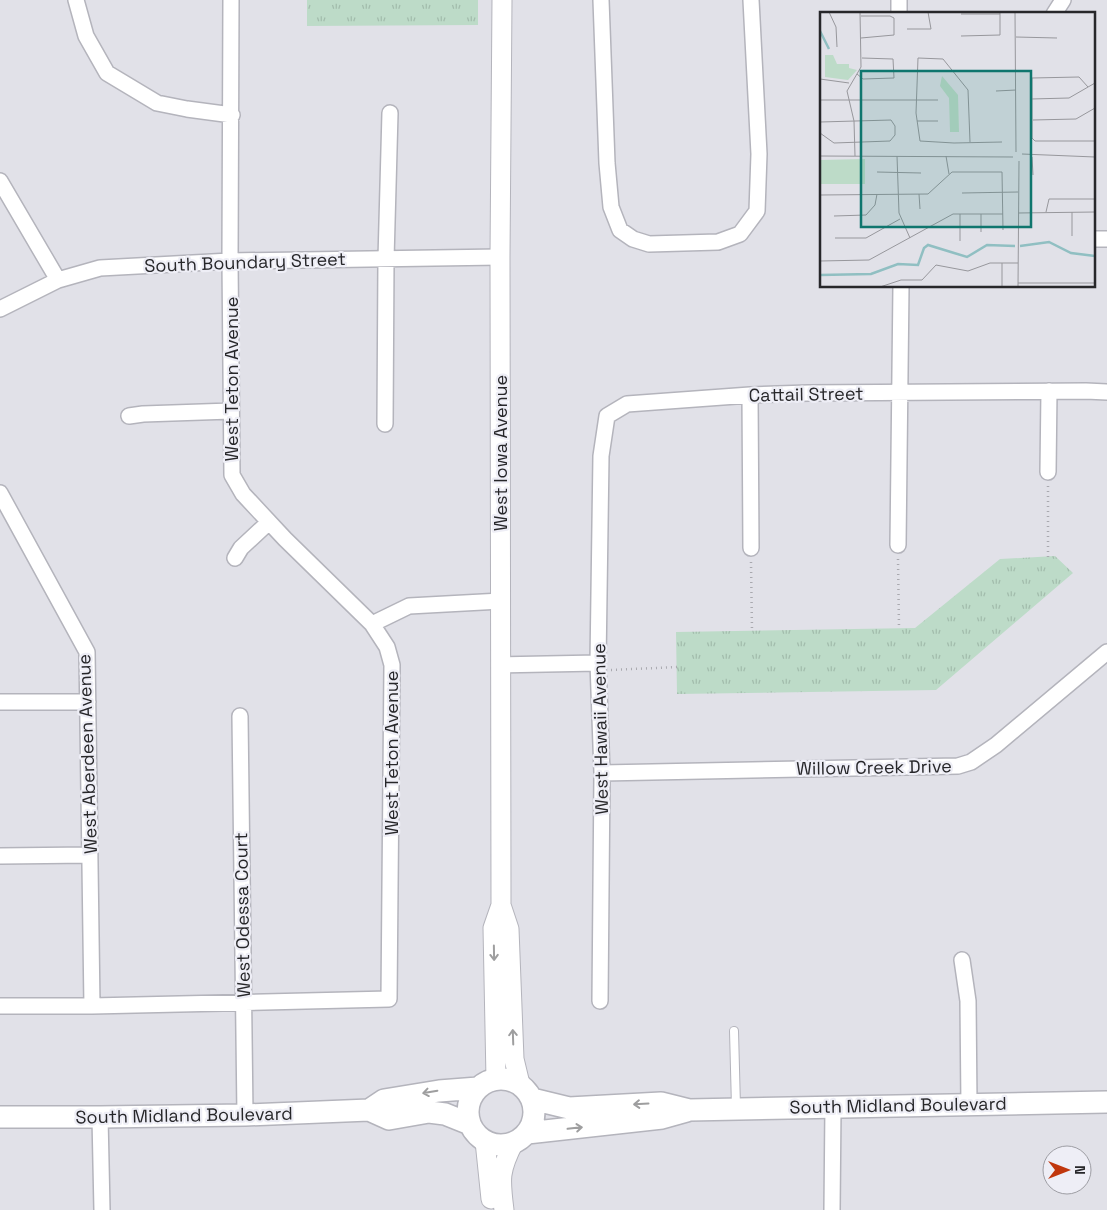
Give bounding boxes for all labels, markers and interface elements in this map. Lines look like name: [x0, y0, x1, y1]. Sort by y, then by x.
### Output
inset map: [820, 12, 1094, 288]
street label: South Boundary Street: [144, 247, 346, 277]
street label: West Teton Avenue: [220, 296, 243, 462]
street label: West Iowa Avenue: [489, 375, 512, 531]
street label: Cattail Street: [748, 382, 864, 406]
street label: West Hawaii Avenue: [587, 643, 613, 815]
street label: West Aberdeen Avenue: [72, 654, 102, 854]
street label: West Teton Avenue: [380, 670, 403, 836]
street label: Willow Creek Drive: [796, 754, 952, 780]
street label: West Odessa Court: [229, 832, 255, 998]
one-way arrow: [489, 944, 499, 960]
one-way arrow: [508, 1029, 517, 1045]
one-way arrow: [422, 1088, 438, 1098]
street label: South Midland Boulevard: [789, 1092, 1007, 1118]
one-way arrow: [634, 1099, 650, 1109]
street label: South Midland Boulevard: [75, 1102, 293, 1128]
one-way arrow: [567, 1123, 583, 1133]
north arrow: [1042, 1145, 1092, 1195]
text: N: [1071, 1165, 1089, 1175]

